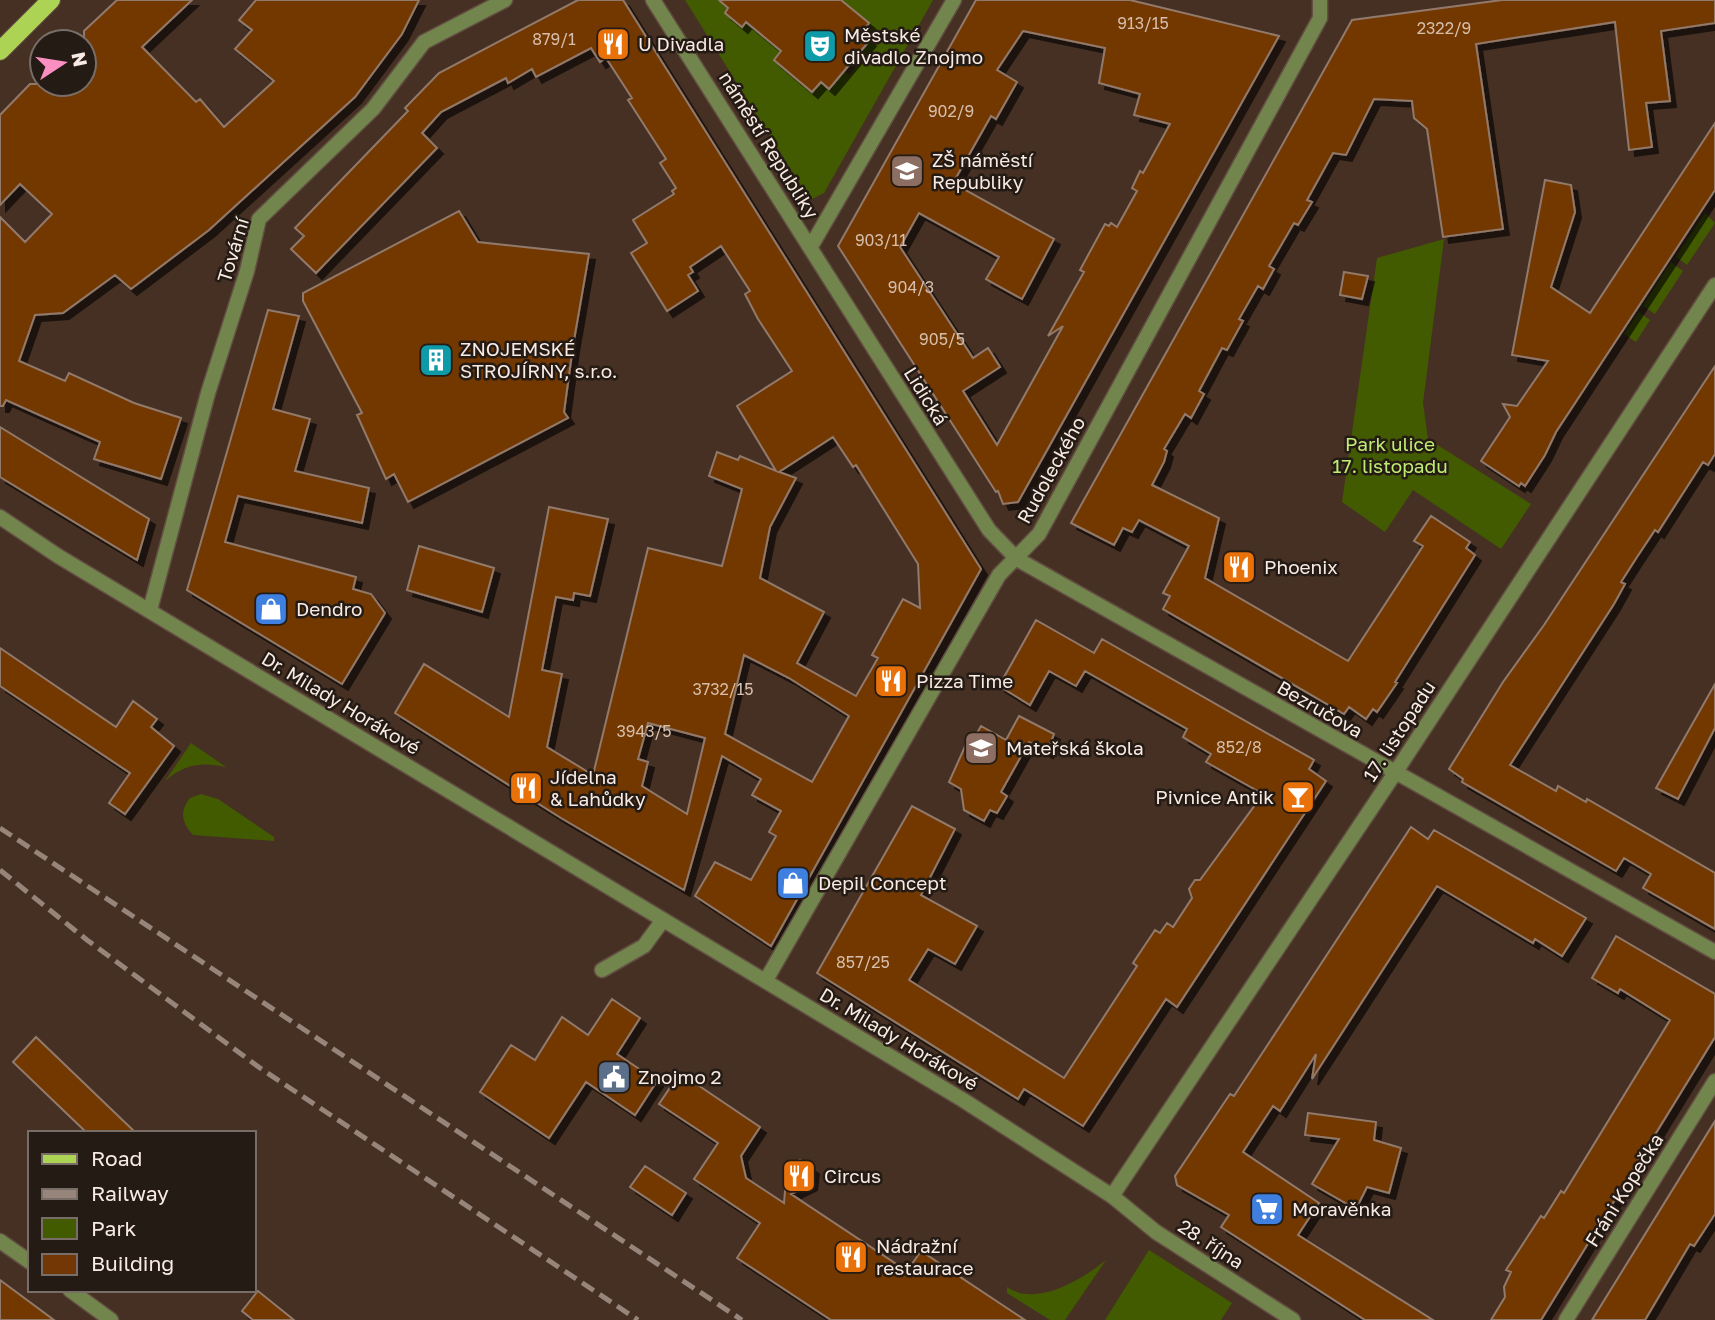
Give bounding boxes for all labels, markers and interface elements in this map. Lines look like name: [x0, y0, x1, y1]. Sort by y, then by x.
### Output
house number: 913/15: [1117, 13, 1169, 33]
house number: 2322/9: [1417, 18, 1471, 38]
place label: Městské divadlo Znojmo: [844, 23, 983, 68]
restaurant icon: U Divadla: [594, 25, 632, 63]
theatre icon: Městské divadlo Znojmo: [801, 27, 839, 65]
north arrow: [28, 28, 98, 98]
house number: 879/1: [532, 29, 576, 49]
place label: U Divadla: [638, 32, 724, 55]
text: N: [67, 50, 93, 69]
street label: náměstí Republiky: [715, 67, 824, 223]
house number: 902/9: [928, 101, 974, 121]
place label: ZŠ náměstí Republiky: [932, 148, 1035, 193]
school or university icon: ZŠ náměstí Republiky: [888, 152, 926, 190]
street label: Tovární: [212, 213, 254, 285]
house number: 903/11: [855, 230, 907, 250]
house number: 904/3: [888, 277, 934, 297]
house number: 905/5: [919, 329, 965, 349]
place label: ZNOJEMSKÉ STROJÍRNY, s.r.o.: [460, 337, 618, 382]
building icon: ZNOJEMSKÉ STROJÍRNY, s.r.o.: [417, 341, 455, 379]
street label: Lidická: [900, 362, 953, 429]
street label: Rudoleckého: [1012, 412, 1089, 527]
park label: Park ulice 17. listopadu: [1332, 432, 1448, 477]
restaurant icon: Phoenix: [1220, 548, 1258, 586]
place label: Phoenix: [1264, 555, 1338, 578]
shop icon: Dendro: [252, 590, 290, 628]
place label: Dendro: [296, 597, 362, 620]
street label: Dr. Milady Horákové: [258, 646, 425, 759]
restaurant icon: Pizza Time: [872, 662, 910, 700]
place label: Pizza Time: [916, 669, 1013, 692]
street label: Bezručova: [1274, 675, 1367, 742]
street label: 17. listopadu: [1357, 676, 1440, 785]
house number: 3732/15: [692, 679, 754, 699]
house number: 3943/5: [616, 721, 672, 741]
school or university icon: Mateřská škola: [962, 729, 1000, 767]
place label: Mateřská škola: [1006, 736, 1144, 759]
house number: 852/8: [1216, 737, 1262, 757]
place label: Jídelna & Lahůdky: [550, 765, 646, 810]
restaurant icon: Jídelna & Lahůdky: [507, 769, 545, 807]
bar icon: Pivnice Antik: [1279, 778, 1317, 816]
place label: Pivnice Antik: [1155, 785, 1274, 808]
shop icon: Depil Concept: [774, 864, 812, 902]
place label: Depil Concept: [818, 871, 947, 894]
house number: 857/25: [836, 952, 890, 972]
street label: Dr. Milady Horákové: [816, 982, 983, 1095]
public building icon: Znojmo 2: [595, 1058, 633, 1096]
place label: Znojmo 2: [638, 1065, 722, 1088]
street label: Fráni Kopečka: [1580, 1129, 1668, 1251]
legend: [28, 1131, 256, 1292]
text: Road: [91, 1145, 142, 1171]
restaurant icon: Circus: [780, 1157, 818, 1195]
place label: Circus: [824, 1164, 881, 1187]
text: Railway: [91, 1180, 169, 1206]
supermarket icon: Moravěnka: [1248, 1190, 1286, 1228]
place label: Moravěnka: [1292, 1197, 1392, 1220]
street label: 28. října: [1174, 1214, 1248, 1273]
text: Park: [91, 1215, 137, 1241]
place label: Nádražní restaurace: [876, 1234, 973, 1279]
restaurant icon: Nádražní restaurace: [832, 1238, 870, 1276]
text: Building: [91, 1250, 174, 1276]

